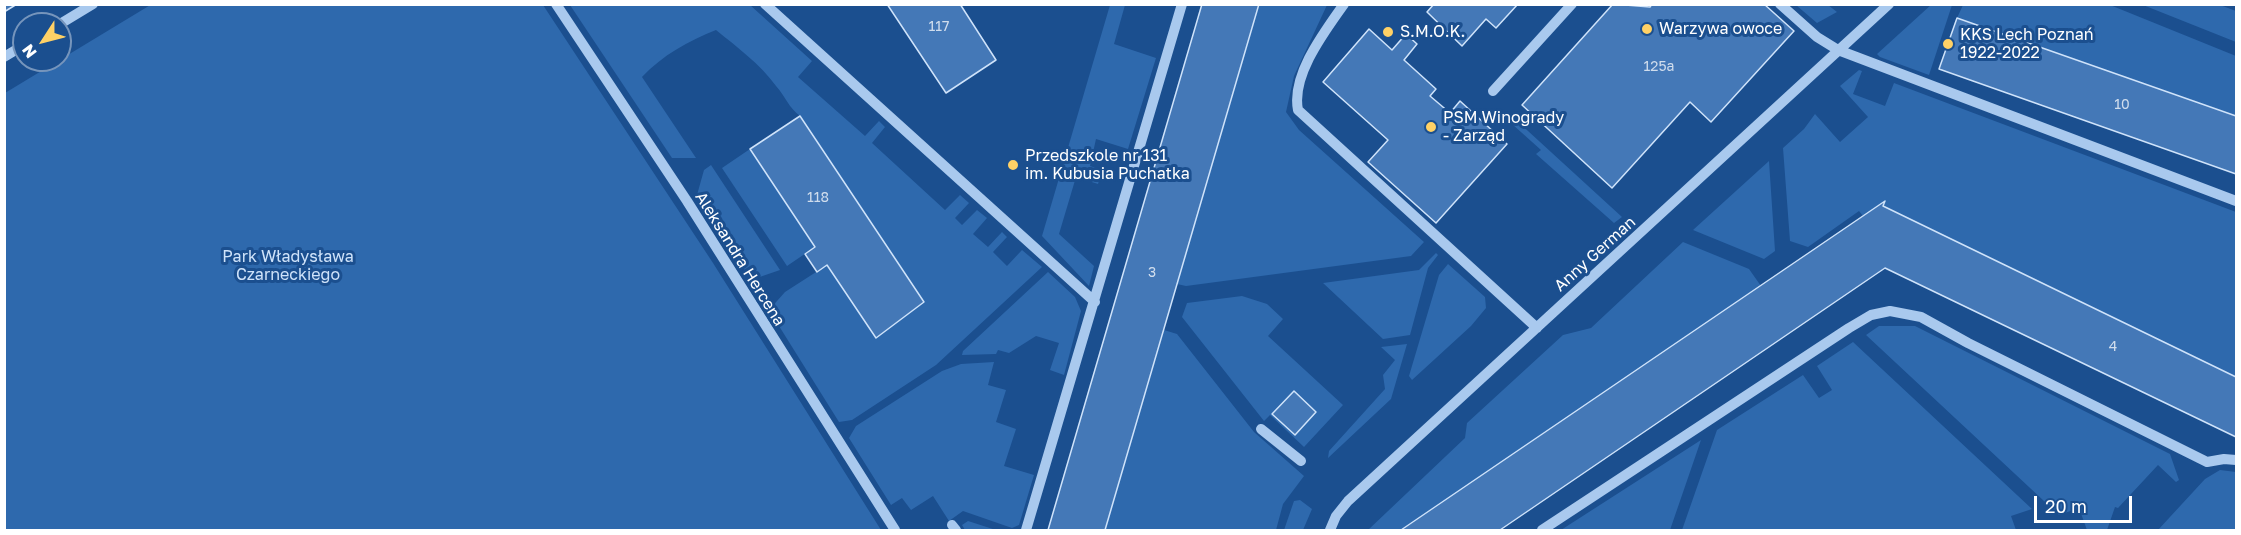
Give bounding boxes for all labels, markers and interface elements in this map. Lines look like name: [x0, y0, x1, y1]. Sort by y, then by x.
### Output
north arrow: [12, 12, 72, 72]
house number: 117: [929, 19, 949, 35]
place label: Warzywa owoce: [1659, 19, 1782, 39]
place label: S.M.O.K.: [1400, 22, 1465, 42]
marker: Warzywa owoce: [1640, 22, 1654, 36]
marker: S.M.O.K.: [1381, 25, 1395, 39]
place label: KKS Lech Poznań 1922-2022: [1960, 25, 2094, 63]
marker: KKS Lech Poznań 1922-2022: [1941, 37, 1955, 51]
text: N: [17, 41, 41, 62]
house number: 125a: [1644, 59, 1674, 75]
house number: 10: [2114, 97, 2130, 113]
place label: PSM Winogrady - Zarząd: [1443, 108, 1564, 146]
marker: PSM Winogrady - Zarząd: [1424, 120, 1438, 134]
place label: Przedszkole nr 131 im. Kubusia Puchatka: [1025, 146, 1190, 184]
marker: Przedszkole nr 131 im. Kubusia Puchatka: [1006, 158, 1020, 172]
street label: Aleksandra Hercena: [691, 188, 789, 330]
house number: 118: [807, 190, 829, 206]
street label: Anny German: [1550, 212, 1640, 296]
park label: Park Władysława Czarneckiego: [222, 247, 354, 285]
house number: 3: [1148, 265, 1156, 281]
house number: 4: [2109, 339, 2117, 355]
scale bar: [2037, 484, 2134, 522]
text: 20 m: [2045, 495, 2087, 517]

